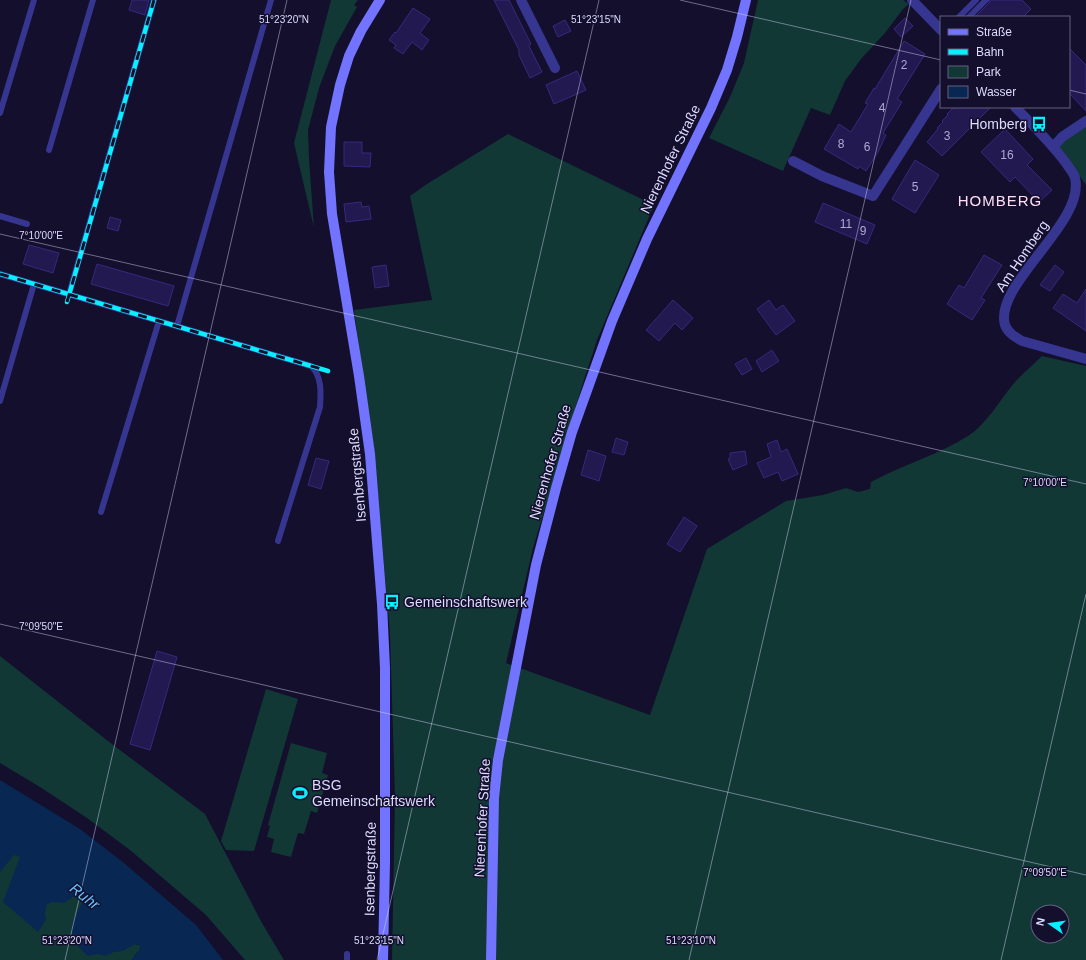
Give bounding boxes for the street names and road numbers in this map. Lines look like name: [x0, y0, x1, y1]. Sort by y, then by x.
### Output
street label: Nierenhofer Straße: [637, 102, 703, 216]
street label: Am Homberg: [992, 217, 1052, 295]
street label: Nierenhofer Straße: [526, 402, 574, 521]
street label: Isenbergstraße: [345, 427, 369, 523]
street label: Nierenhofer Straße: [471, 758, 493, 878]
street label: Isenbergstraße: [361, 822, 379, 916]

